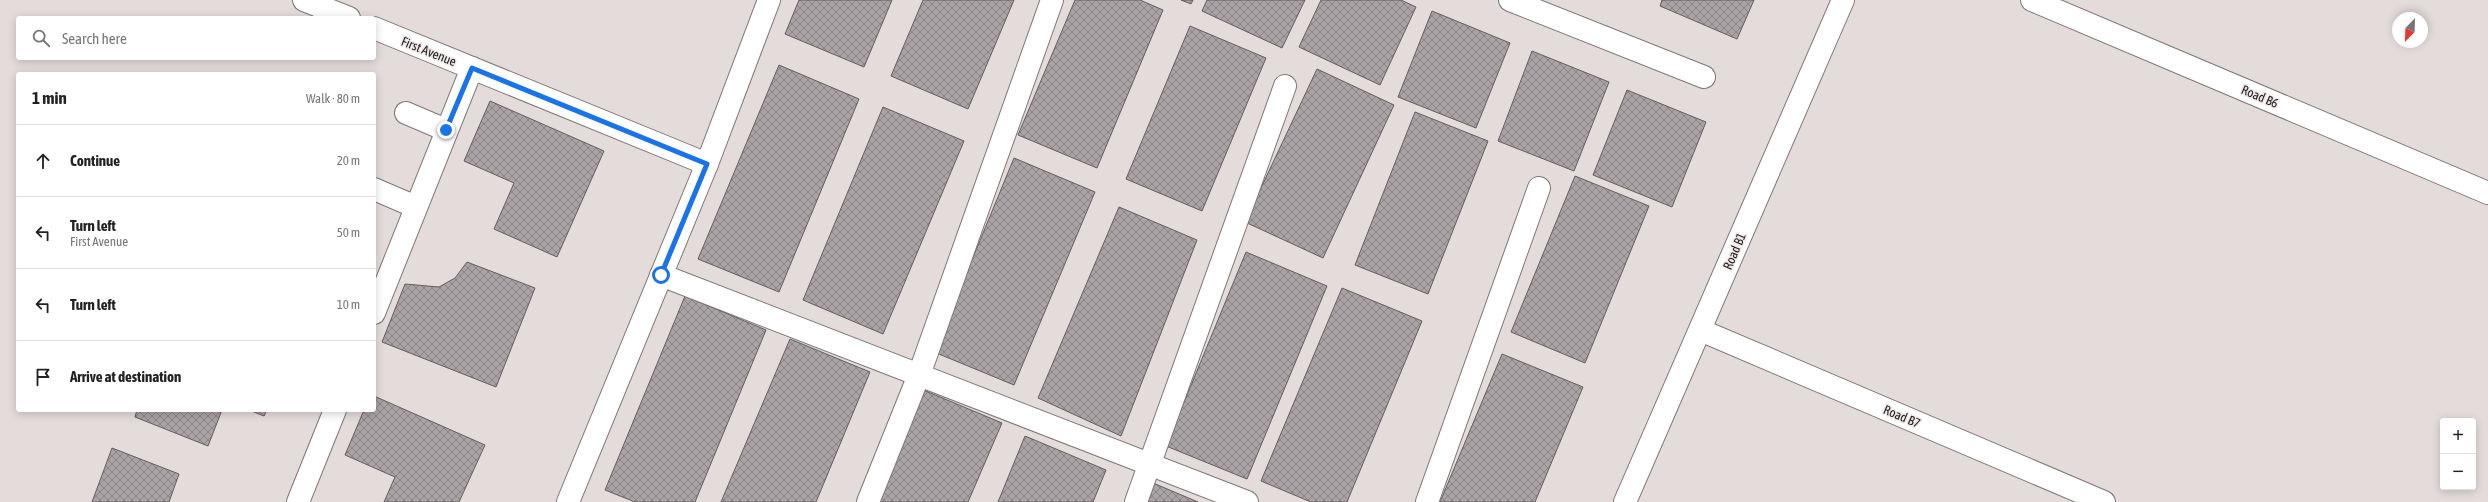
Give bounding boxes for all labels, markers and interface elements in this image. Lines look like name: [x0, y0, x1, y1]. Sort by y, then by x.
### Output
north arrow: [2392, 12, 2428, 48]
search box: [16, 16, 376, 60]
icon: search: [30, 27, 52, 49]
text: Search here: [62, 30, 127, 47]
street label: First Avenue: [399, 34, 459, 69]
street label: Road B6: [2239, 82, 2281, 111]
text: 1 min: [32, 88, 67, 108]
text: Walk · 80 m: [306, 91, 360, 106]
route end: [437, 121, 455, 139]
icon: ahead: [32, 150, 54, 172]
text: Continue: [70, 152, 120, 169]
text: 20 m: [337, 153, 360, 168]
text: Turn left: [70, 217, 116, 234]
icon: left: [32, 222, 54, 244]
text: 50 m: [337, 225, 360, 240]
street label: Road B1: [1720, 230, 1749, 272]
text: First Avenue: [70, 234, 128, 249]
route start: [652, 266, 670, 284]
icon: left: [32, 294, 54, 316]
text: Turn left: [70, 296, 116, 313]
text: 10 m: [337, 297, 360, 312]
icon: arrive: [32, 366, 54, 388]
text: Arrive at destination: [70, 368, 181, 385]
street label: Road B7: [1881, 402, 1923, 431]
map controls: [2440, 418, 2476, 490]
button: +: [2440, 418, 2476, 454]
button: −: [2440, 454, 2476, 490]

